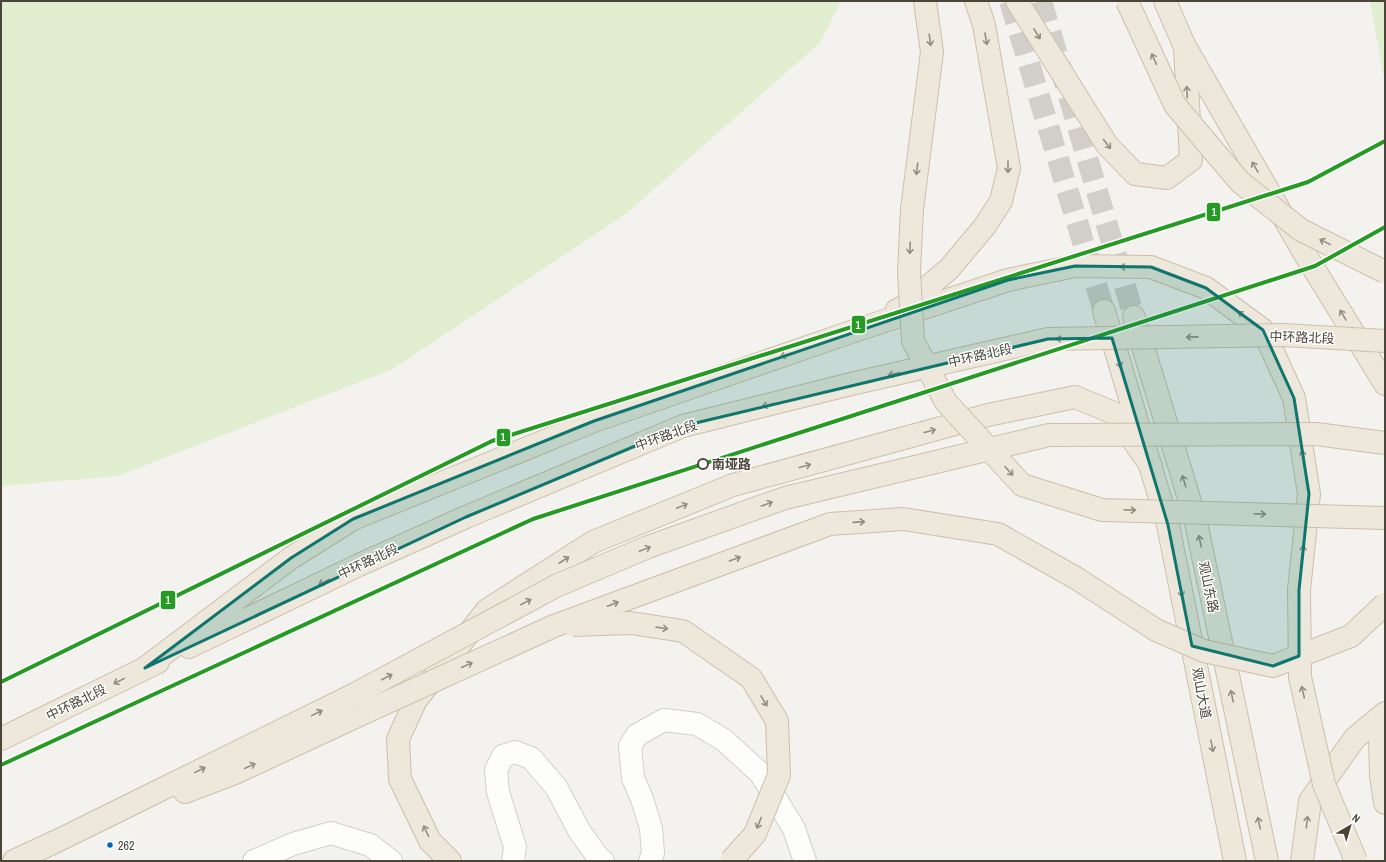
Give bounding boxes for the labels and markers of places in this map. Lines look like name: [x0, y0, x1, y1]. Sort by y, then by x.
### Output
place label: 南垭路: [712, 456, 751, 473]
marker: 南垭路: [697, 458, 709, 470]
place label: 262: [118, 838, 134, 854]
marker: 262: [105, 840, 115, 850]

